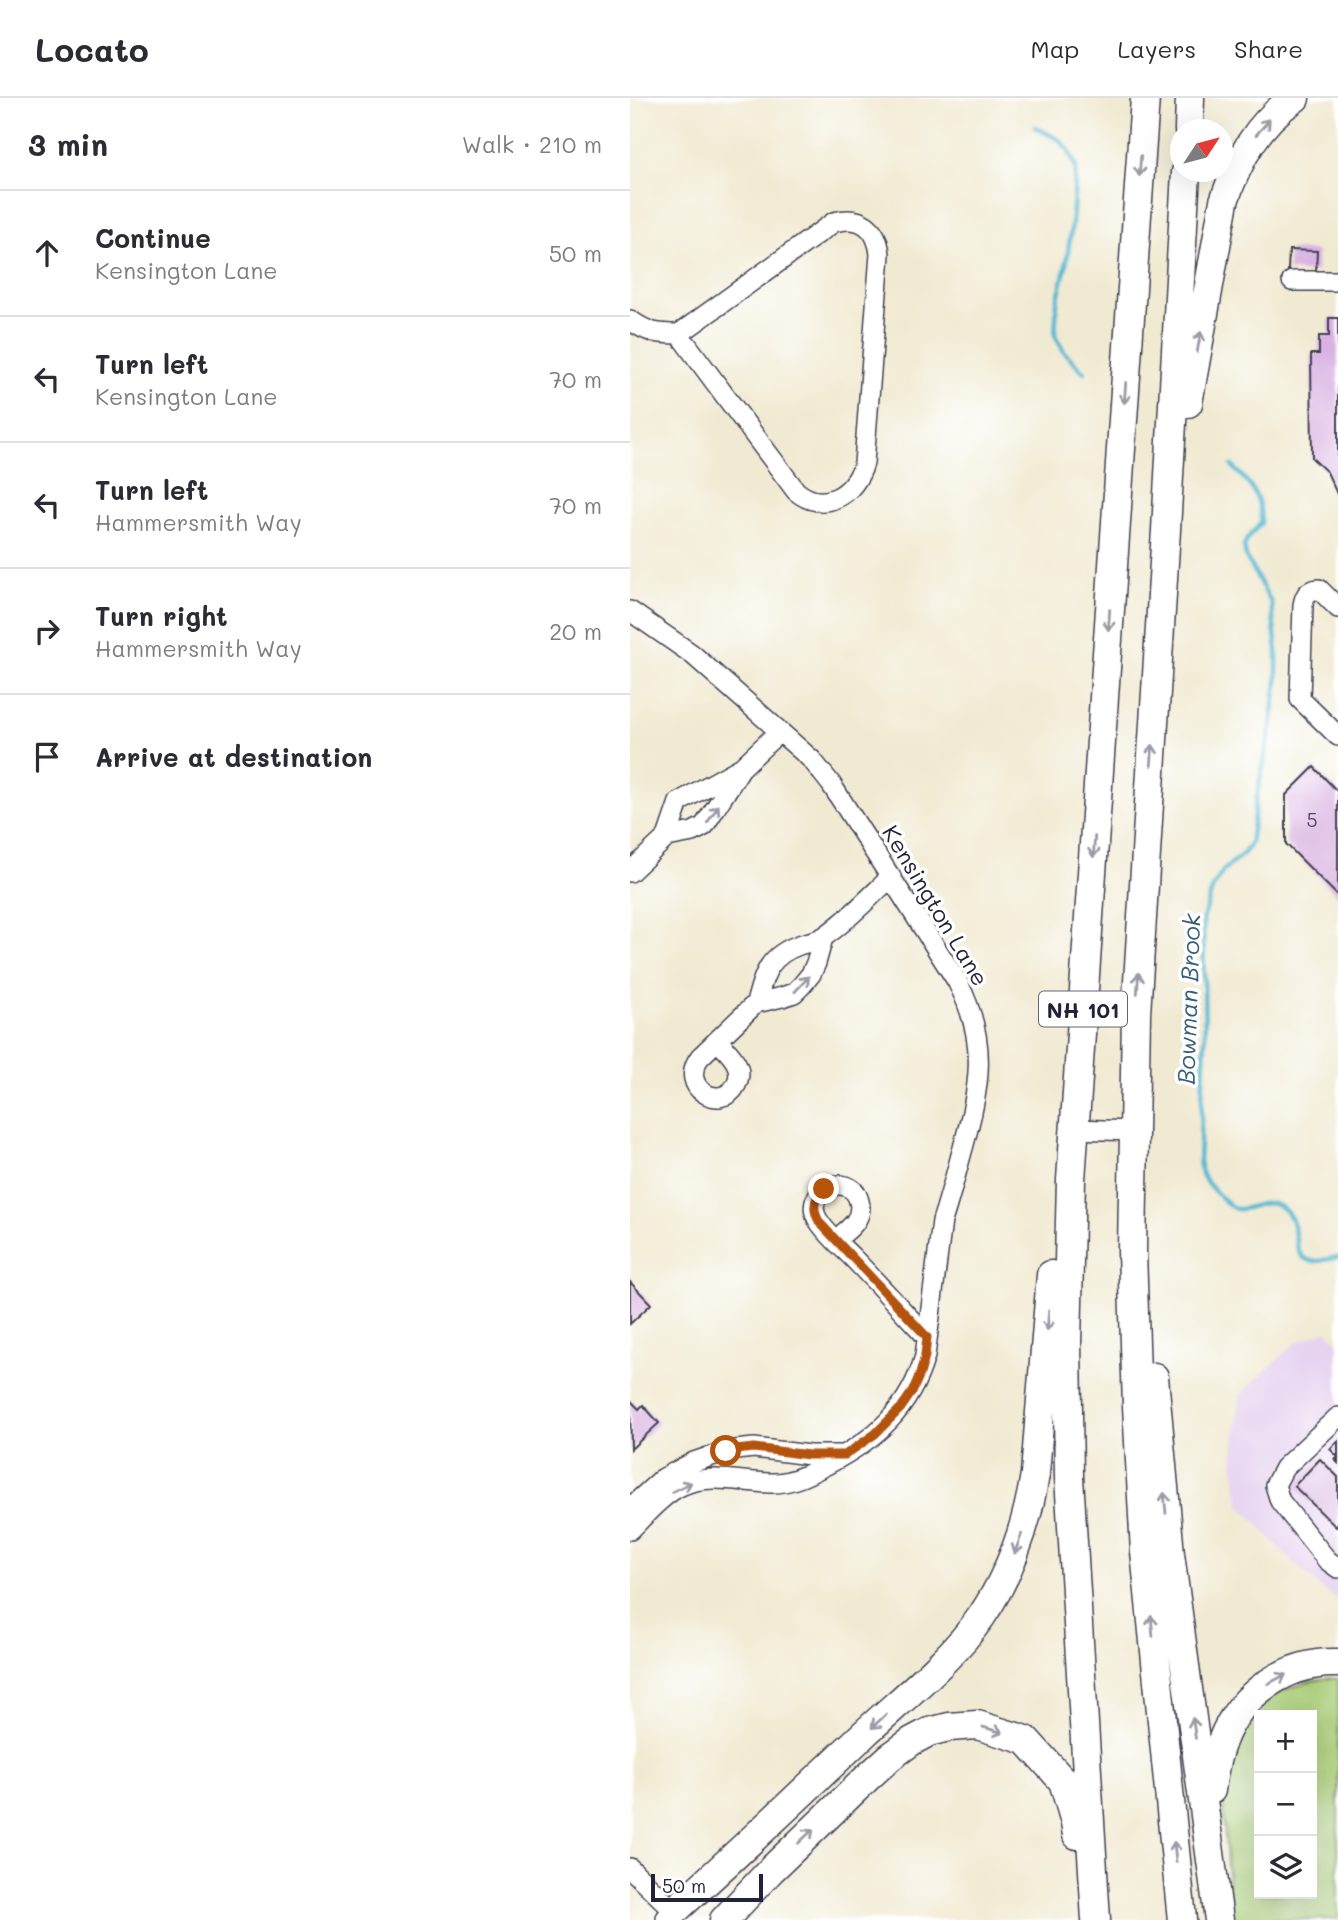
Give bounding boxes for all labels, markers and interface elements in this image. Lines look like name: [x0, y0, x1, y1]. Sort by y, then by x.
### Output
text: Locato: [35, 27, 149, 70]
text: Map: [1031, 33, 1079, 64]
text: Layers: [1117, 33, 1196, 64]
text: Share: [1234, 33, 1303, 64]
north arrow: [1170, 119, 1233, 182]
one-way arrow: [1255, 119, 1271, 137]
text: 3 min: [28, 124, 108, 164]
text: Walk · 210 m: [462, 129, 602, 159]
one-way arrow: [1133, 154, 1146, 177]
text: Continue: [95, 221, 211, 255]
icon: ahead: [28, 234, 66, 272]
text: 50 m: [549, 238, 602, 268]
text: Kensington Lane: [95, 255, 278, 285]
one-way arrow: [1193, 331, 1206, 354]
text: Turn left: [95, 347, 208, 381]
icon: left: [28, 360, 66, 398]
text: 70 m: [549, 364, 602, 394]
text: Kensington Lane: [95, 381, 278, 411]
one-way arrow: [1118, 381, 1131, 404]
text: Turn left: [95, 473, 208, 507]
icon: left: [28, 486, 66, 524]
text: 70 m: [549, 490, 602, 520]
text: Hammersmith Way: [95, 507, 302, 537]
text: Turn right: [95, 599, 228, 633]
one-way arrow: [1102, 608, 1115, 631]
icon: right: [28, 612, 66, 650]
text: 20 m: [549, 616, 602, 646]
text: Hammersmith Way: [95, 633, 302, 663]
icon: arrive: [28, 738, 66, 776]
text: Arrive at destination: [95, 740, 372, 774]
one-way arrow: [1146, 745, 1159, 767]
one-way arrow: [705, 805, 720, 824]
house number: 5: [1306, 807, 1318, 832]
street label: Kensington Lane: [876, 819, 996, 991]
one-way arrow: [1087, 835, 1100, 858]
water label: Bowman Brook: [1170, 912, 1207, 1085]
one-way arrow: [1131, 971, 1144, 994]
one-way arrow: [794, 975, 810, 993]
road number: NH 101: [1039, 992, 1127, 1026]
route end: [808, 1173, 839, 1204]
one-way arrow: [1041, 1308, 1054, 1330]
route start: [710, 1435, 741, 1466]
one-way arrow: [671, 1480, 692, 1493]
one-way arrow: [1158, 1492, 1171, 1514]
one-way arrow: [1011, 1533, 1023, 1555]
one-way arrow: [1145, 1615, 1158, 1638]
one-way arrow: [1266, 1671, 1287, 1685]
map controls: [1254, 1710, 1317, 1899]
button: +: [1254, 1710, 1317, 1773]
one-way arrow: [871, 1712, 888, 1729]
one-way arrow: [1187, 1717, 1200, 1740]
one-way arrow: [982, 1724, 1004, 1737]
button: −: [1254, 1773, 1317, 1836]
one-way arrow: [797, 1828, 814, 1845]
button: layers: [1254, 1836, 1317, 1899]
one-way arrow: [1168, 1841, 1181, 1864]
scale bar: [651, 1871, 763, 1903]
text: 50 m: [662, 1873, 706, 1898]

